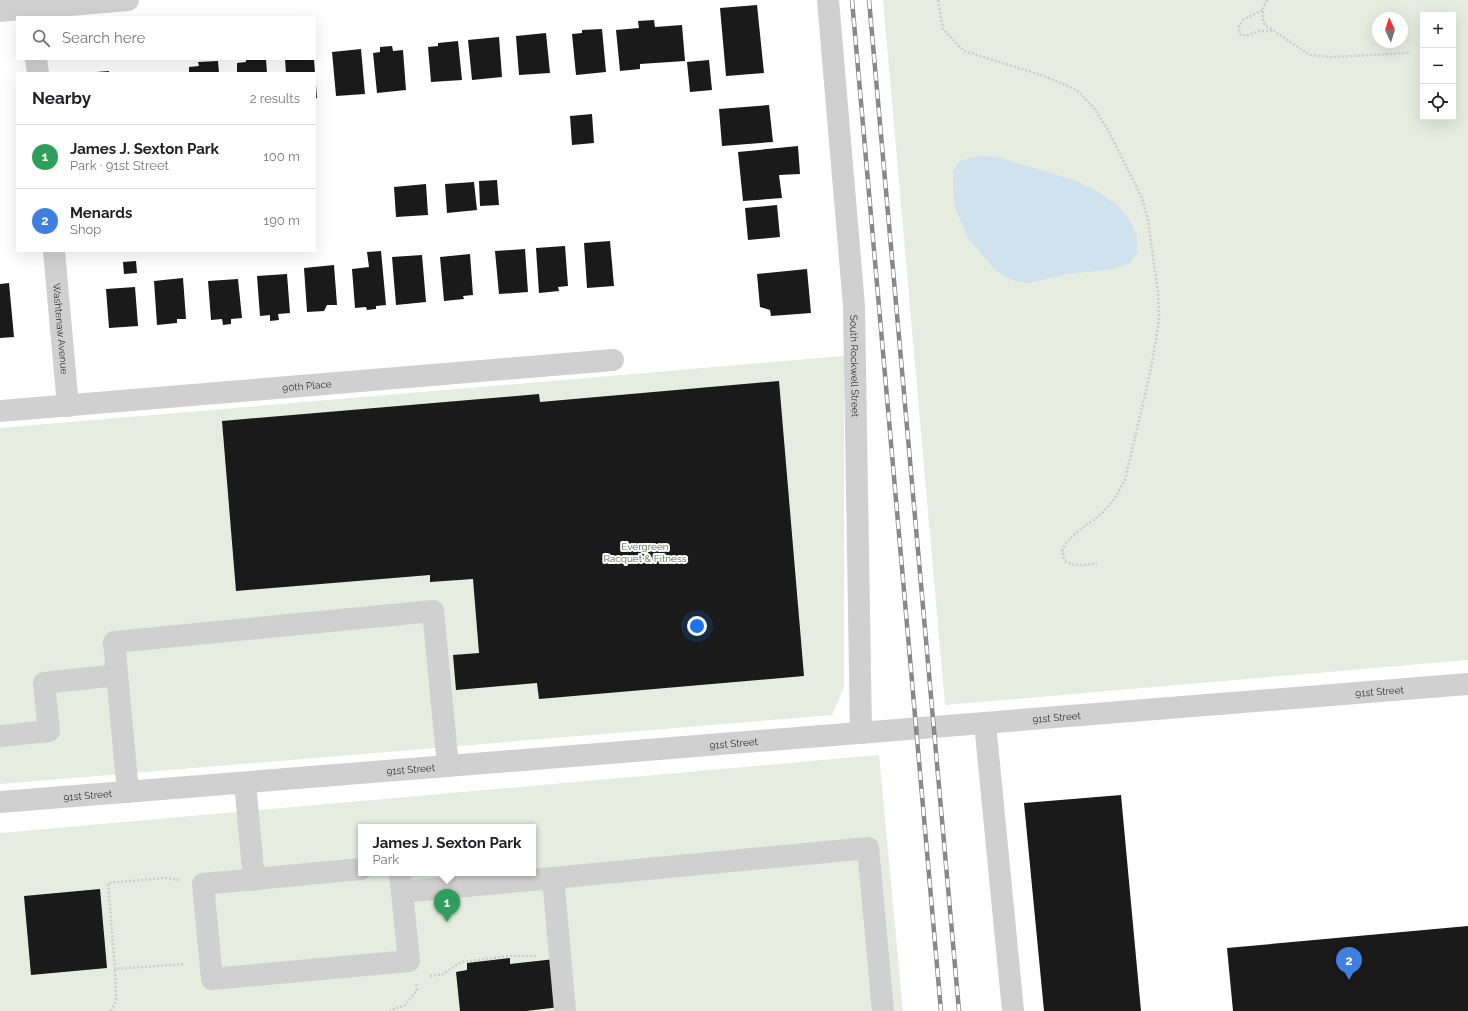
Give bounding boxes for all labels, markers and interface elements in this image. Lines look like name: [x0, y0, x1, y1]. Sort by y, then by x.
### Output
north arrow: [1372, 12, 1408, 48]
map controls: [1420, 12, 1456, 120]
button: +: [1420, 12, 1456, 48]
search box: [16, 16, 316, 60]
icon: search: [30, 27, 52, 49]
text: Search here: [62, 29, 145, 47]
button: −: [1420, 48, 1456, 84]
button: locate: [1420, 84, 1456, 120]
text: Nearby: [32, 88, 91, 108]
text: 2 results: [250, 91, 300, 106]
text: James J. Sexton Park: [70, 140, 219, 158]
text: 1: [42, 149, 48, 164]
text: 100 m: [263, 149, 300, 164]
text: Park · 91st Street: [70, 158, 169, 173]
text: Menards: [70, 204, 132, 222]
text: 2: [41, 213, 49, 228]
text: 190 m: [264, 213, 300, 228]
text: Shop: [70, 222, 101, 237]
street label: Washtenaw Avenue: [51, 283, 71, 375]
street label: South Rockwell Street: [849, 315, 861, 418]
street label: 90th Place: [282, 378, 332, 393]
park label: Evergreen Racquet & Fitness: [603, 541, 687, 564]
your location: [687, 616, 707, 636]
street label: 91st Street: [1355, 684, 1405, 699]
street label: 91st Street: [1032, 710, 1082, 725]
street label: 91st Street: [709, 736, 759, 750]
street label: 91st Street: [386, 762, 436, 776]
street label: 91st Street: [63, 787, 113, 802]
popup: [358, 824, 536, 876]
text: James J. Sexton Park: [373, 834, 521, 852]
text: Park: [373, 852, 399, 867]
pin: 1: [434, 889, 460, 922]
pin: 2: [1336, 947, 1362, 980]

